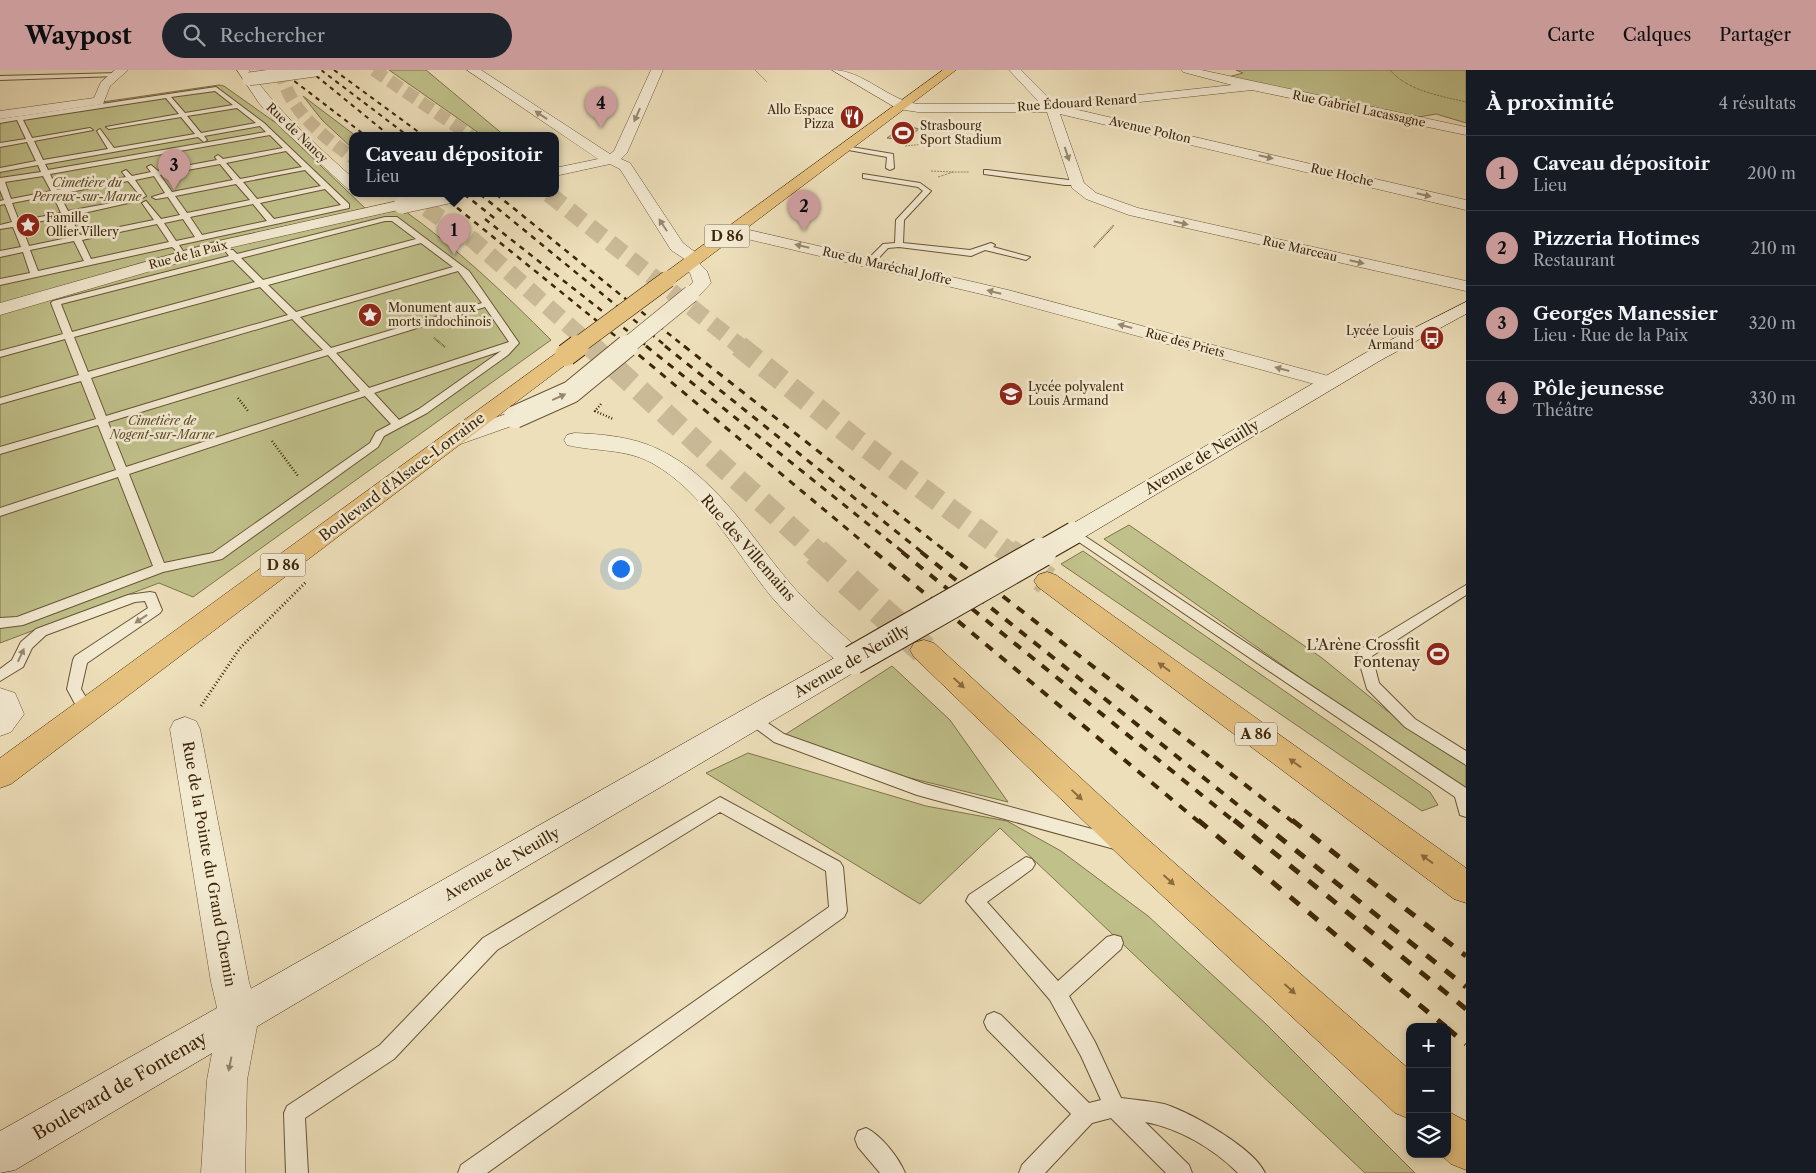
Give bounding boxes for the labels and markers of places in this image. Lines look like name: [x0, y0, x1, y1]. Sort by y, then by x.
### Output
pin: 4: [585, 87, 617, 128]
place label: Allo Espace Pizza: [766, 102, 835, 131]
restaurant icon: Allo Espace Pizza: [839, 104, 865, 130]
place label: Strasbourg Sport Stadium: [920, 118, 1002, 147]
sports icon: Strasbourg Sport Stadium: [890, 120, 916, 146]
pin: 3: [158, 149, 190, 190]
pin: 2: [788, 190, 820, 231]
place label: Famille Ollier Villery: [46, 210, 119, 239]
place icon: Famille Ollier Villery: [15, 212, 41, 238]
pin: 1: [438, 214, 470, 255]
place label: Monument aux morts indochinois: [388, 300, 491, 329]
place icon: Monument aux morts indochinois: [357, 302, 383, 328]
place label: Lycée Louis Armand: [1346, 323, 1415, 352]
bus stop icon: Lycée Louis Armand: [1419, 325, 1445, 351]
place label: Lycée polyvalent Louis Armand: [1028, 379, 1125, 408]
school or university icon: Lycée polyvalent Louis Armand: [998, 381, 1024, 407]
place label: L’Arène Crossfit Fontenay: [1307, 635, 1421, 671]
sports icon: L’Arène Crossfit Fontenay: [1425, 641, 1451, 667]

